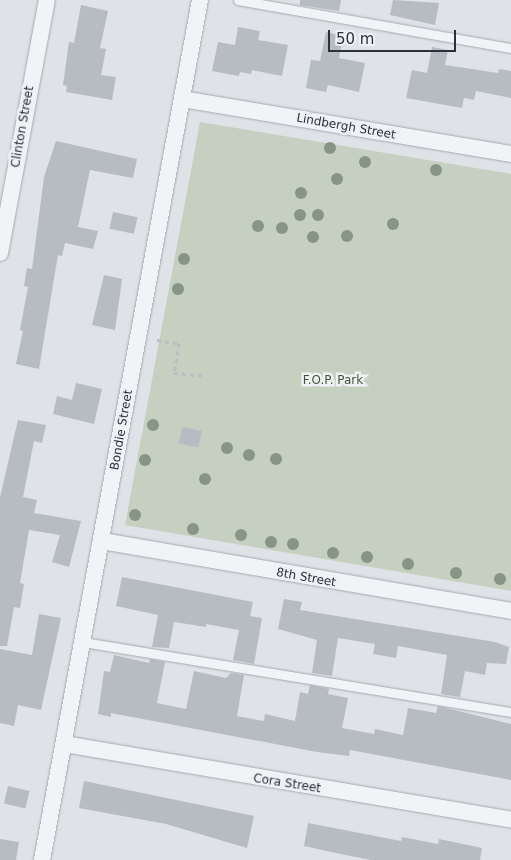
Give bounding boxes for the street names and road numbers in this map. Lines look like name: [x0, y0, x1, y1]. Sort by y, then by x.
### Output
street label: Clinton Street: [9, 85, 37, 169]
street label: Lindbergh Street: [295, 111, 397, 143]
street label: Bondie Street: [108, 388, 136, 472]
street label: 8th Street: [275, 566, 337, 590]
street label: Cora Street: [252, 772, 322, 796]

